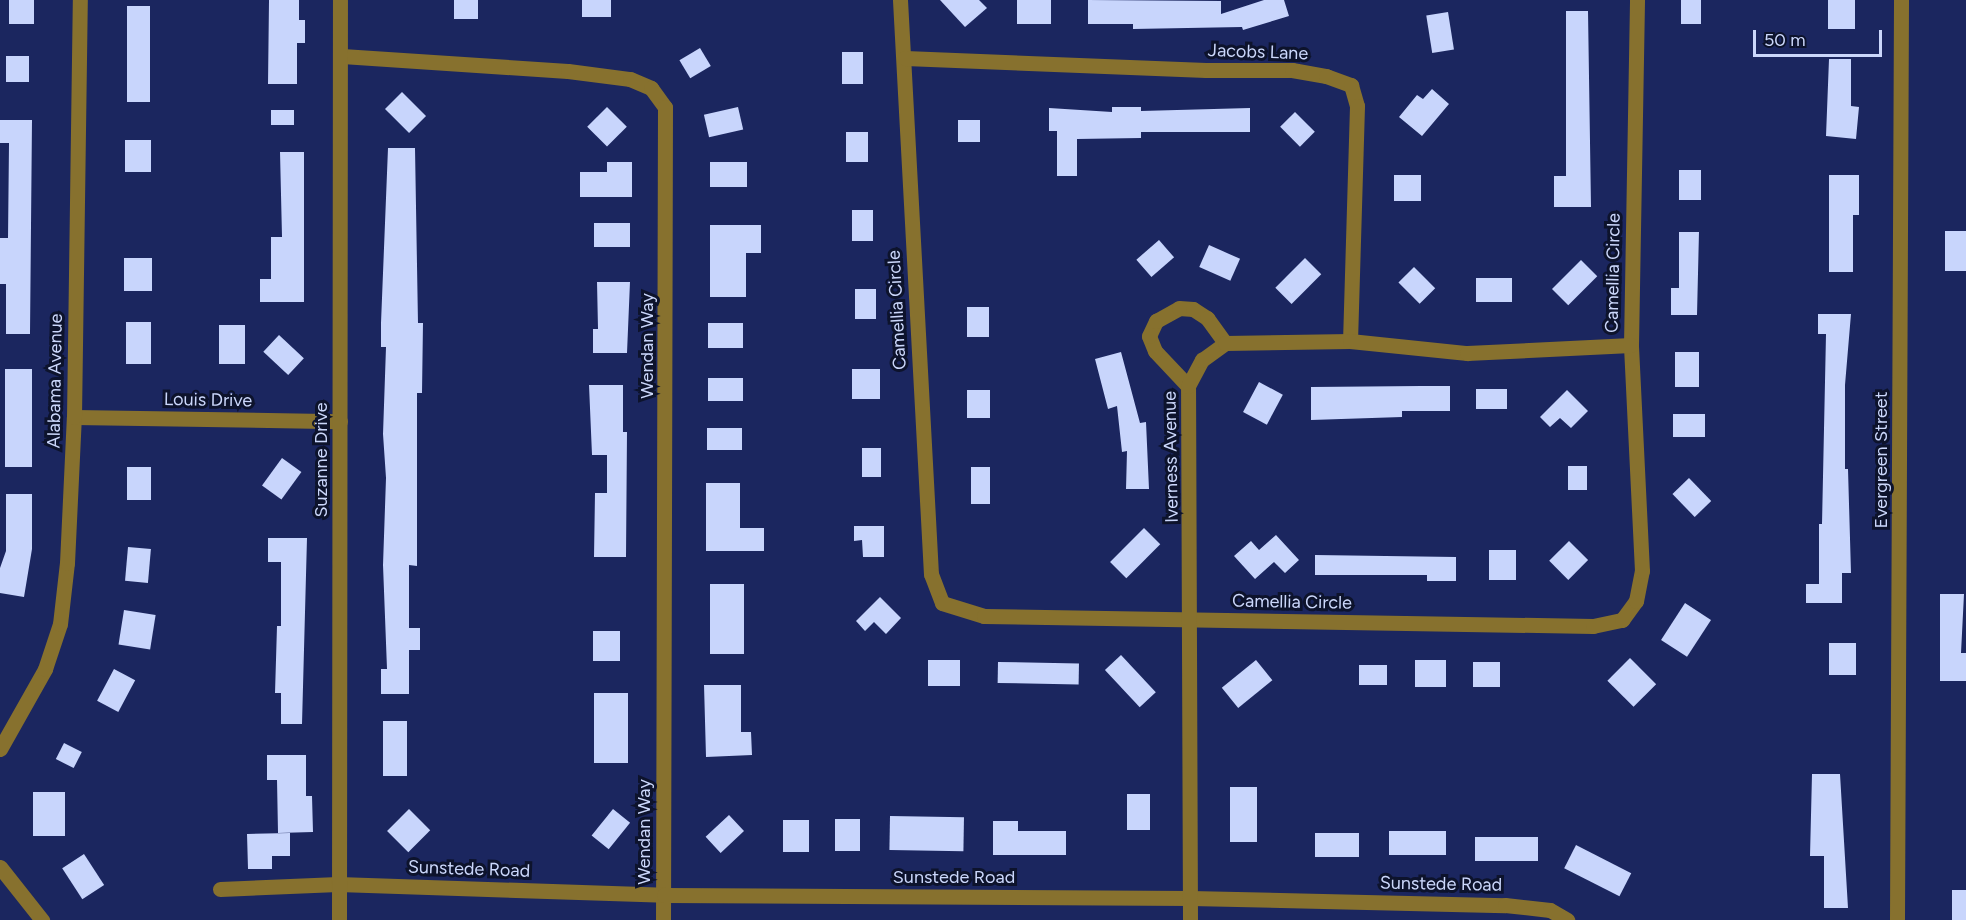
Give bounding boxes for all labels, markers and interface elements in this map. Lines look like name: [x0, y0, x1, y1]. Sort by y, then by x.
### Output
scale bar: [1756, 18, 1885, 56]
text: 50 m: [1764, 29, 1806, 51]
street label: Jacobs Lane: [1207, 39, 1309, 65]
street label: Camellia Circle: [1601, 213, 1625, 333]
street label: Camellia Circle: [883, 250, 911, 370]
street label: Wendan Way: [636, 293, 658, 399]
street label: Alabama Avenue: [43, 313, 67, 449]
street label: Louis Drive: [164, 388, 252, 412]
street label: Iverness Avenue: [1159, 391, 1183, 523]
street label: Evergreen Street: [1870, 392, 1892, 528]
street label: Suzanne Drive: [310, 402, 332, 518]
street label: Camellia Circle: [1232, 590, 1352, 614]
street label: Wendan Way: [633, 779, 655, 885]
street label: Sunstede Road: [407, 856, 531, 882]
street label: Sunstede Road: [893, 866, 1015, 888]
street label: Sunstede Road: [1380, 872, 1502, 896]

